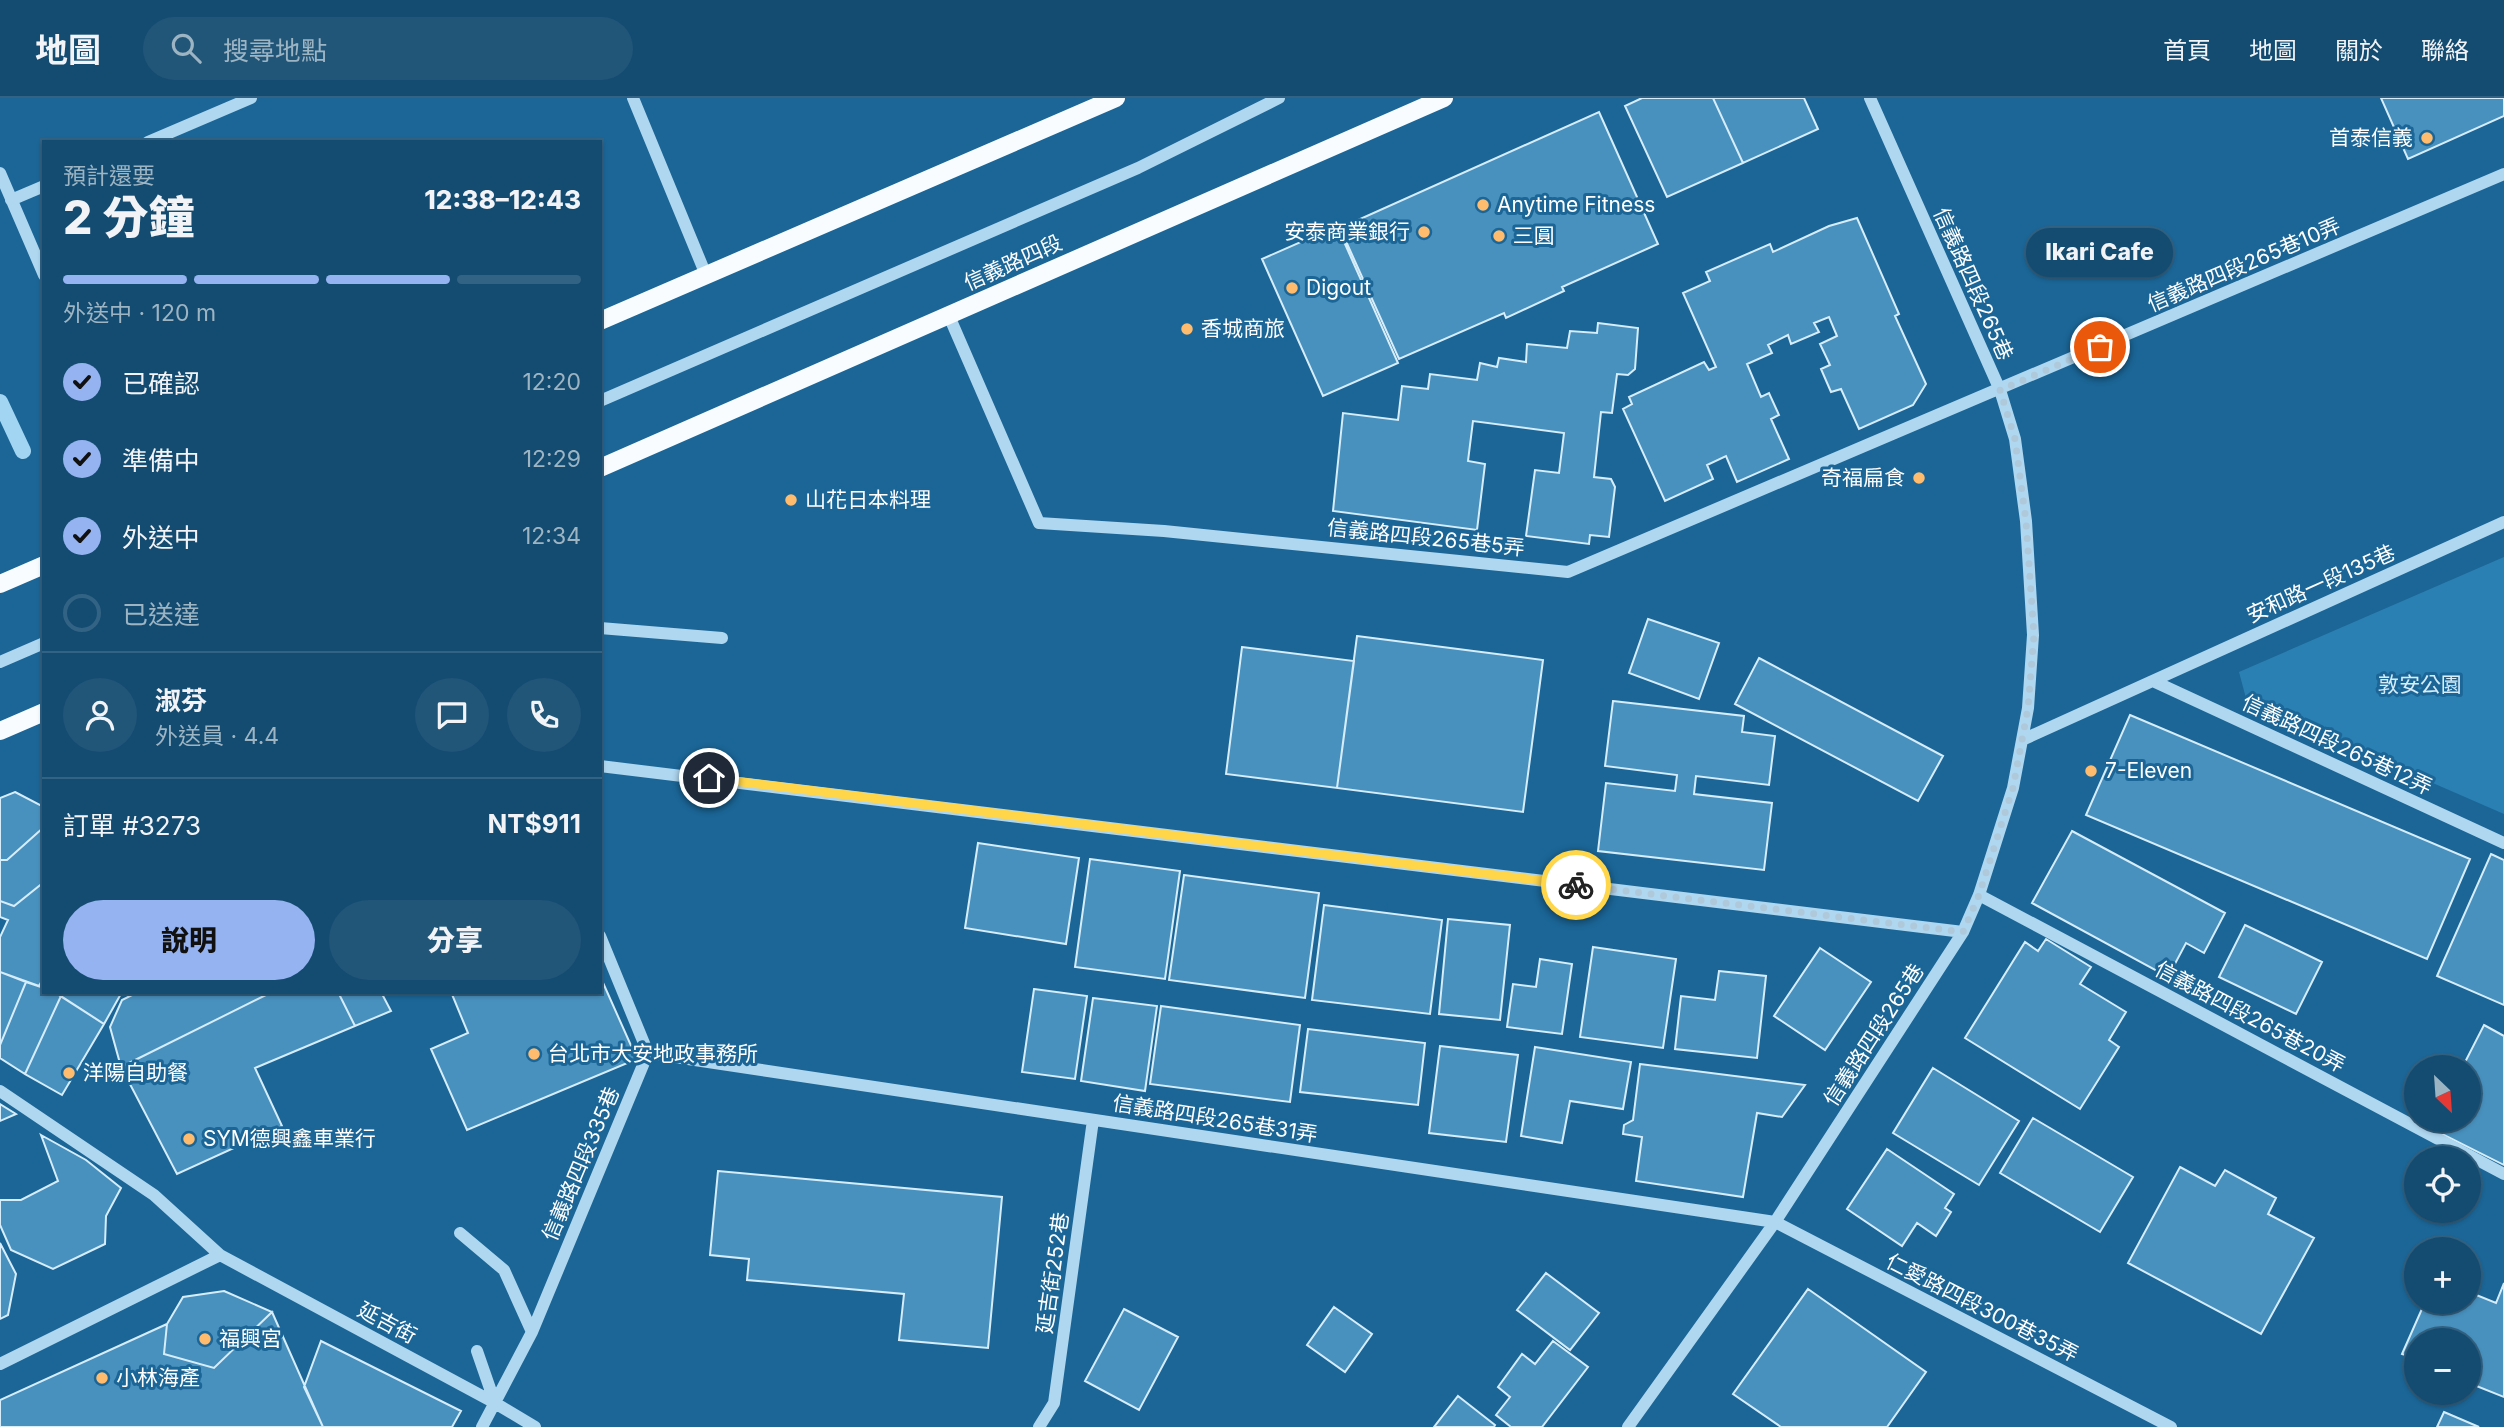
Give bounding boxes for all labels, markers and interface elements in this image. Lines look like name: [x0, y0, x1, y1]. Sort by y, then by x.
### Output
search box: [143, 17, 633, 80]
icon: search: [167, 29, 205, 67]
text: 地圖: [35, 30, 101, 70]
text: 搜尋地點: [223, 35, 327, 66]
text: 首頁: [2163, 36, 2211, 65]
text: 地圖: [2249, 36, 2297, 65]
text: 關於: [2335, 36, 2383, 65]
text: 聯絡: [2421, 36, 2469, 65]
place label: 首泰信義: [2329, 125, 2413, 150]
marker: 首泰信義: [2419, 130, 2435, 146]
text: 預計還要: [63, 162, 155, 190]
text: 12:38–12:43: [424, 184, 581, 215]
text: 2 分鐘: [63, 189, 194, 245]
place label: Anytime Fitness: [1497, 192, 1655, 217]
marker: Anytime Fitness: [1475, 197, 1491, 213]
street label: 信義路四段265巷: [1929, 204, 2018, 364]
street label: 信義路四段265巷10弄: [2143, 213, 2344, 317]
place label: 安泰商業銀行: [1284, 219, 1410, 244]
place label: 三圓: [1513, 223, 1555, 248]
marker: 安泰商業銀行: [1416, 224, 1432, 240]
marker: 三圓: [1491, 228, 1507, 244]
callout: Ikari Cafe: [2026, 228, 2174, 277]
street label: 信義路四段: [960, 230, 1066, 295]
text: Ikari Cafe: [2045, 238, 2154, 266]
place label: Digout: [1306, 275, 1371, 300]
marker: Digout: [1284, 280, 1300, 296]
text: 外送中 · 120 m: [63, 299, 216, 327]
place label: 香城商旅: [1201, 316, 1285, 341]
pin: [2070, 317, 2130, 377]
marker: 香城商旅: [1179, 321, 1195, 337]
icon: bag: [2081, 328, 2119, 366]
icon: check: [63, 363, 101, 401]
text: 已確認: [122, 368, 200, 399]
text: 12:20: [522, 368, 581, 396]
icon: check: [63, 440, 101, 478]
text: 準備中: [122, 445, 200, 476]
text: 12:29: [523, 445, 581, 473]
place label: 奇福扁食: [1821, 465, 1905, 490]
marker: 奇福扁食: [1911, 470, 1927, 486]
place label: 山花日本料理: [805, 487, 931, 512]
marker: 山花日本料理: [783, 492, 799, 508]
street label: 信義路四段265巷5弄: [1326, 515, 1526, 560]
icon: check: [63, 517, 101, 555]
text: 外送中: [122, 522, 200, 553]
text: 12:34: [522, 522, 581, 550]
street label: 安和路一段135巷: [2243, 540, 2399, 628]
text: 已送達: [122, 599, 200, 630]
park label: 敦安公園: [2378, 672, 2462, 697]
button: person: [63, 678, 137, 752]
button: chat: [415, 678, 489, 752]
button: phone: [507, 678, 581, 752]
text: 淑芬: [155, 685, 207, 716]
street label: 信義路四段265巷12弄: [2238, 689, 2436, 800]
text: 外送員 · 4.4: [155, 722, 279, 750]
pin: [679, 748, 739, 808]
place label: 7-Eleven: [2105, 758, 2192, 783]
icon: home: [690, 759, 728, 797]
marker: 7-Eleven: [2083, 763, 2099, 779]
text: NT$911: [487, 808, 581, 839]
text: 訂單 #3273: [63, 810, 201, 841]
courier: [1541, 850, 1611, 920]
icon: bike: [1557, 866, 1595, 904]
button: 說明: [63, 900, 315, 980]
button: 分享: [329, 900, 581, 980]
street label: 信義路四段265巷20弄: [2151, 956, 2350, 1077]
street label: 信義路四段265巷: [1818, 959, 1929, 1111]
place label: 台北市大安地政事務所: [548, 1041, 758, 1066]
marker: 台北市大安地政事務所: [526, 1046, 542, 1062]
north arrow: [2404, 1055, 2482, 1132]
map controls: [2404, 1055, 2481, 1405]
place label: 洋陽自助餐: [83, 1060, 188, 1085]
marker: 洋陽自助餐: [61, 1065, 77, 1081]
street label: 信義路四段335巷: [537, 1083, 624, 1245]
street label: 信義路四段265巷31弄: [1111, 1090, 1319, 1147]
place label: SYM德興鑫車業行: [203, 1126, 376, 1151]
marker: SYM德興鑫車業行: [181, 1131, 197, 1147]
button: locate: [2404, 1146, 2481, 1223]
street label: 延吉街252巷: [1032, 1211, 1073, 1335]
button: +: [2404, 1237, 2481, 1314]
street label: 仁愛路四段300巷35弄: [1882, 1248, 2082, 1367]
street label: 延吉街: [354, 1297, 421, 1348]
place label: 福興宮: [219, 1326, 282, 1351]
button: −: [2404, 1328, 2481, 1405]
marker: 福興宮: [197, 1331, 213, 1347]
place label: 小林海產: [116, 1365, 200, 1390]
marker: 小林海產: [94, 1370, 110, 1386]

